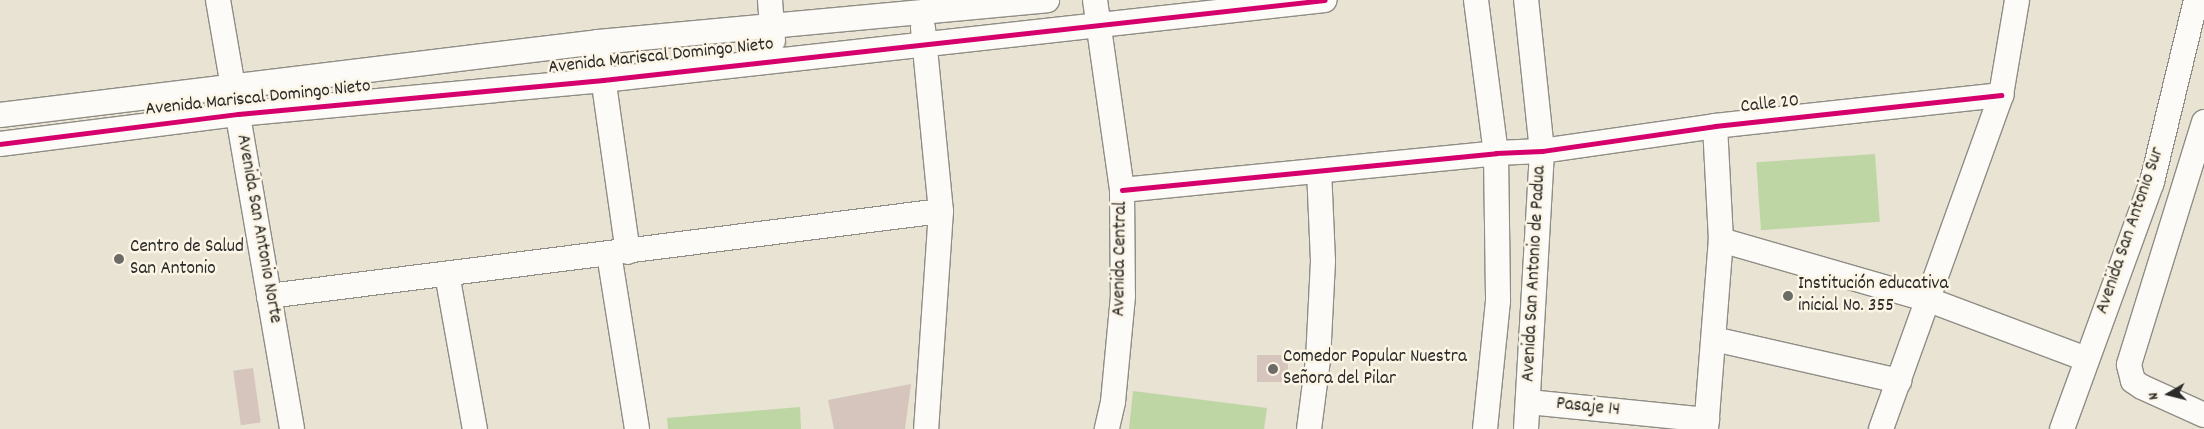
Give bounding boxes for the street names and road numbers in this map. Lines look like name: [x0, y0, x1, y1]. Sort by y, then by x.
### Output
street label: Avenida Mariscal Domingo Nieto: [547, 34, 775, 80]
street label: Avenida Mariscal Domingo Nieto: [144, 76, 372, 122]
street label: Calle 20: [1740, 91, 1800, 119]
street label: Avenida San Antonio Norte: [230, 133, 286, 325]
street label: Avenida San Antonio Sur: [2092, 145, 2170, 317]
street label: Avenida San Antonio de Padua: [1518, 165, 1552, 383]
street label: Avenida Central: [1109, 201, 1133, 317]
street label: Pasaje 14: [1555, 393, 1621, 423]

